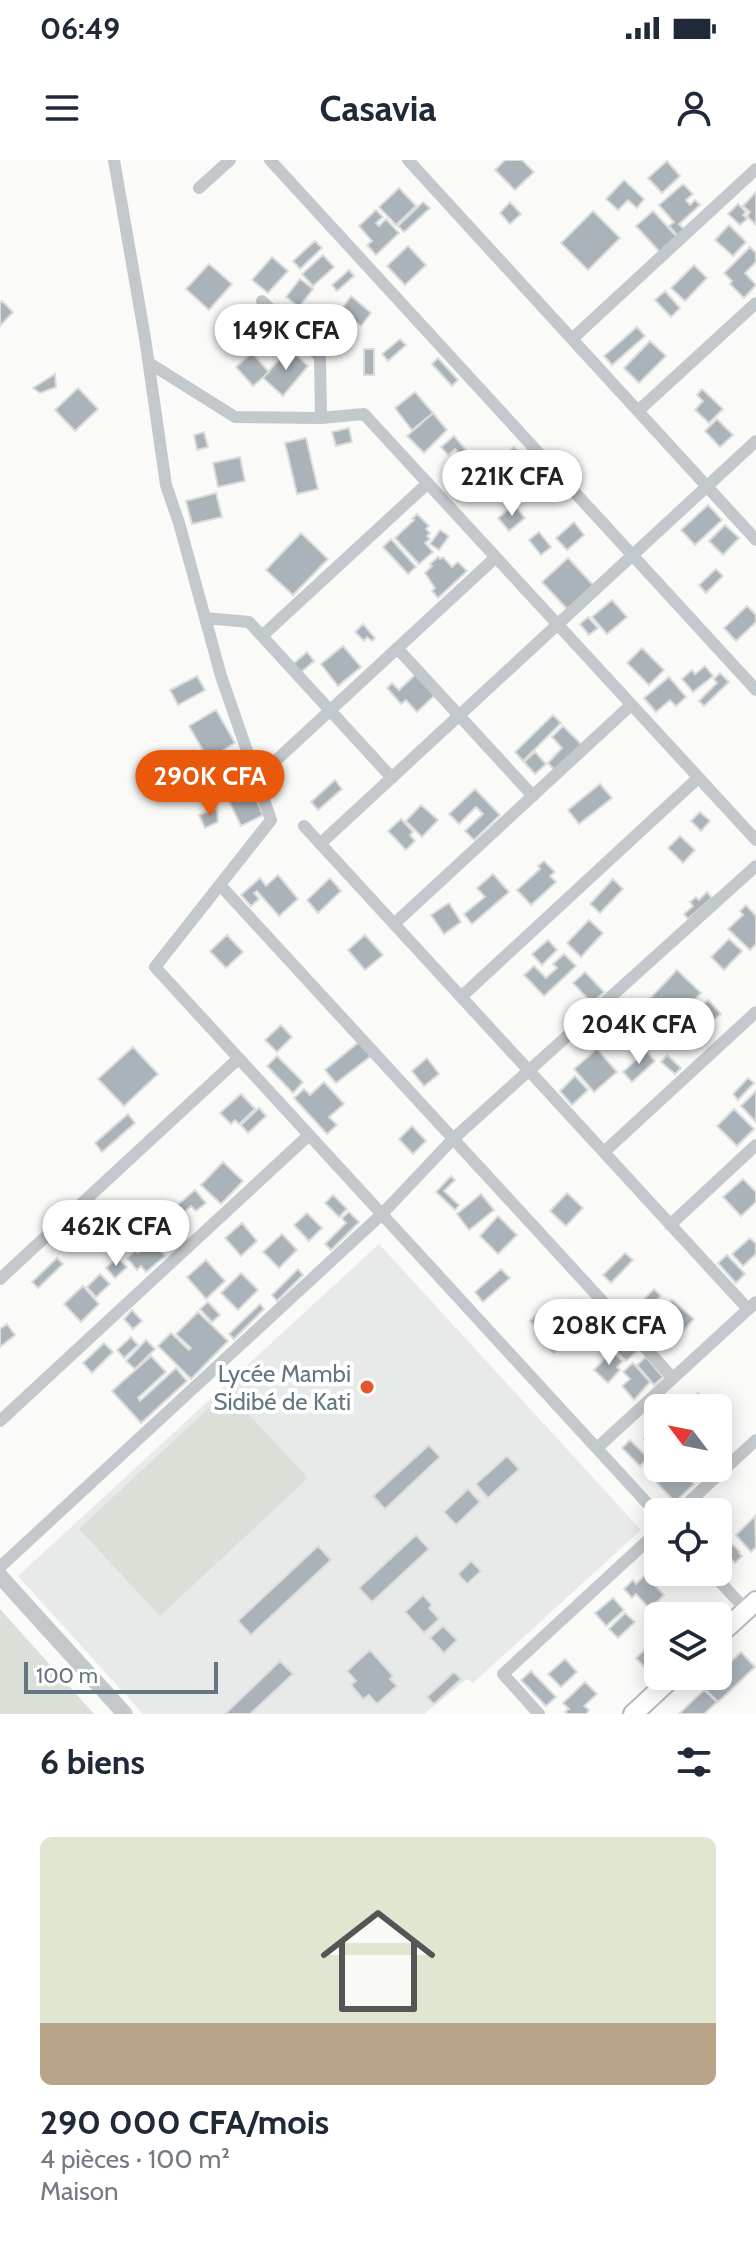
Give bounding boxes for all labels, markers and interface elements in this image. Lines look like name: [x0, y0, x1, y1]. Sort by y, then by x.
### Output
text: 06:49: [40, 10, 120, 47]
icon: menu: [40, 86, 84, 130]
text: Casavia: [320, 86, 436, 130]
icon: person: [672, 86, 716, 130]
pin: 149K CFA: [203, 304, 369, 372]
text: 149K CFA: [233, 314, 339, 346]
pin: 221K CFA: [429, 450, 595, 518]
text: 221K CFA: [460, 460, 564, 492]
pin: 290K CFA: [127, 750, 293, 818]
text: 290K CFA: [153, 760, 267, 792]
pin: 204K CFA: [556, 998, 722, 1066]
text: 204K CFA: [582, 1008, 696, 1040]
pin: 462K CFA: [33, 1200, 199, 1268]
text: 462K CFA: [60, 1210, 172, 1242]
pin: 208K CFA: [526, 1299, 692, 1367]
text: 208K CFA: [552, 1309, 666, 1341]
place label: Lycée Mambi Sidibé de Kati: [214, 1359, 351, 1416]
marker: Lycée Mambi Sidibé de Kati: [358, 1378, 376, 1396]
north arrow: [644, 1394, 732, 1482]
map controls: [644, 1394, 732, 1690]
button: locate: [644, 1498, 732, 1586]
button: layers: [644, 1602, 732, 1690]
scale bar: [24, 1658, 218, 1694]
text: 100 m: [36, 1662, 98, 1689]
icon: filters: [672, 1740, 716, 1784]
text: 6 biens: [40, 1741, 145, 1783]
icon: home: [306, 1889, 450, 2033]
text: 290 000 CFA/mois: [40, 2101, 329, 2143]
text: 4 pièces · 100 m²: [40, 2143, 230, 2175]
text: Maison: [40, 2175, 119, 2207]

